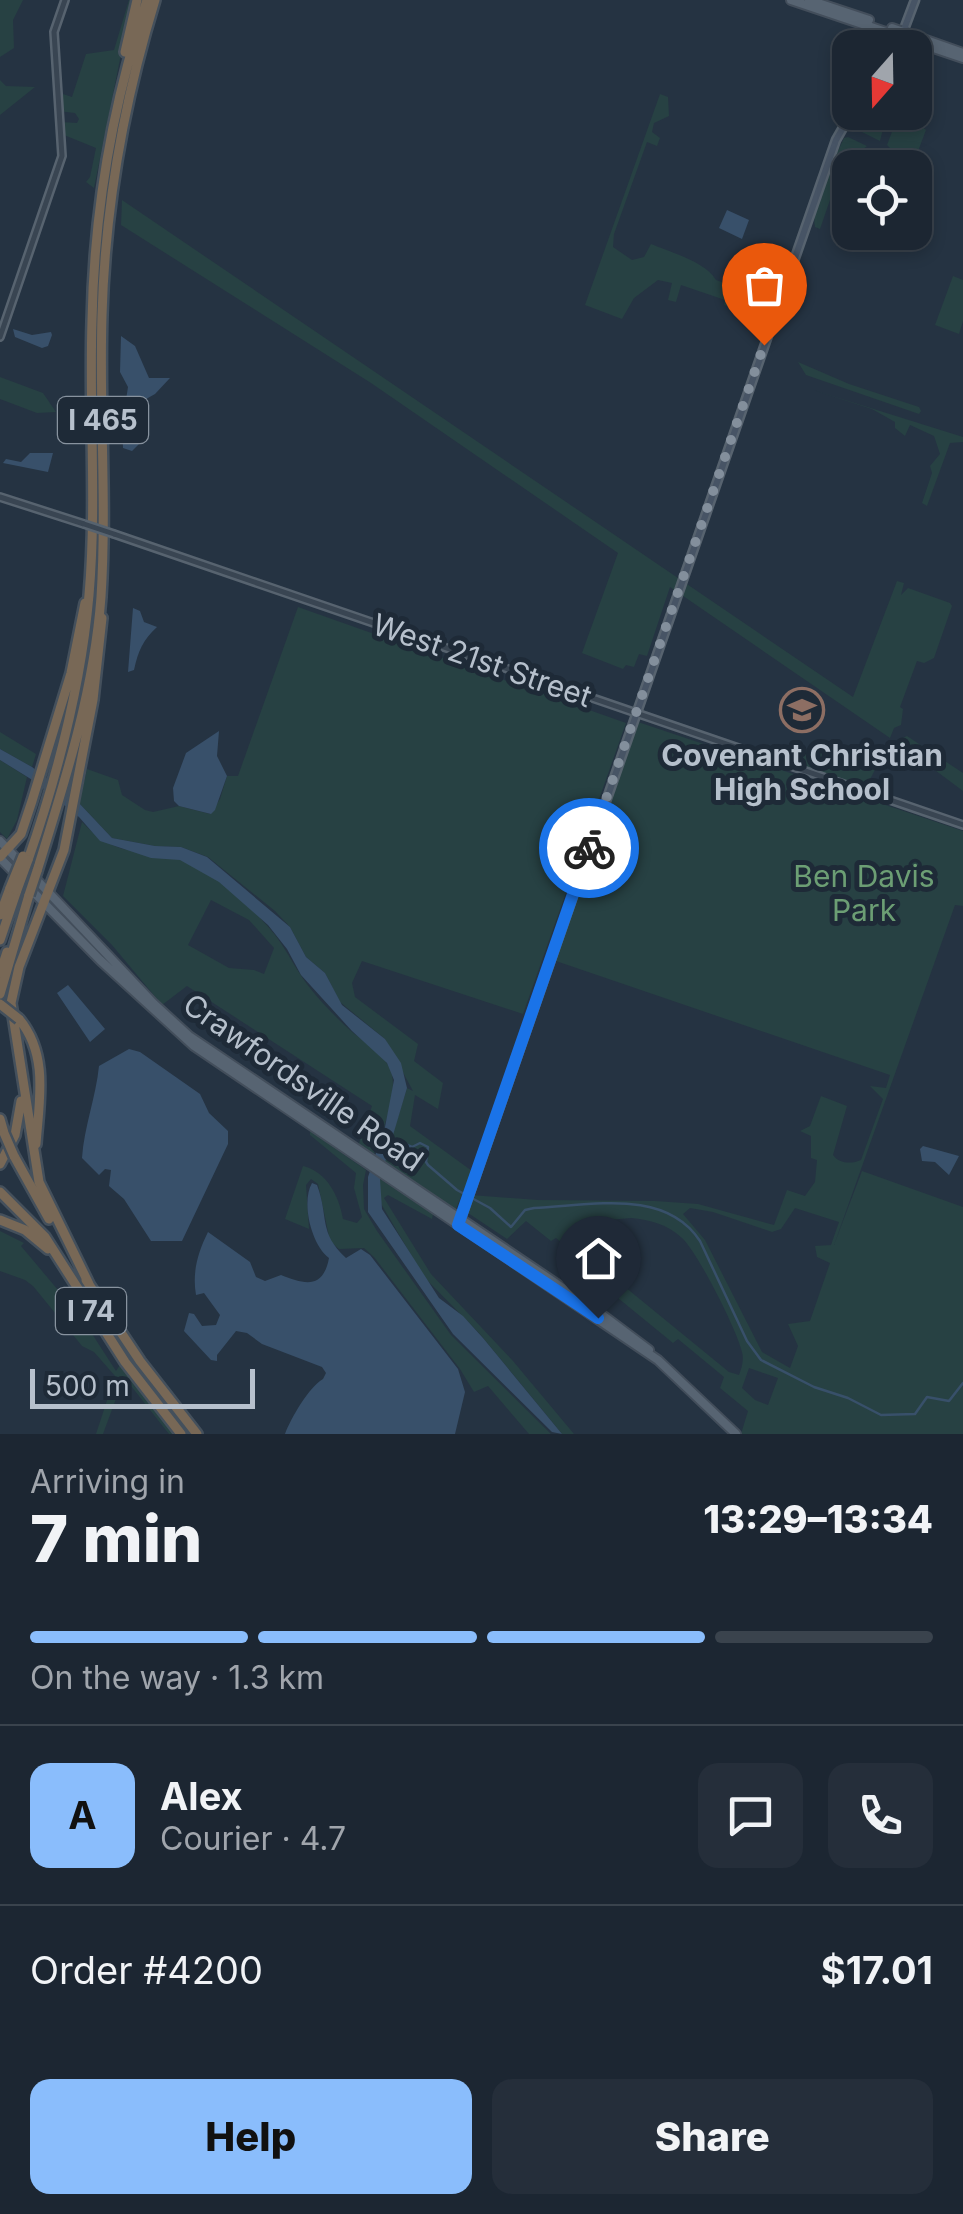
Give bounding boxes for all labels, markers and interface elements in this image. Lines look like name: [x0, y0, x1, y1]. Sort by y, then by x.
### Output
north arrow: [832, 30, 932, 130]
map controls: [832, 30, 932, 250]
button: locate: [832, 150, 932, 250]
pin: [722, 243, 807, 346]
icon: bag: [737, 258, 792, 313]
road number: I 465: [58, 397, 148, 443]
street label: West 21st Street: [368, 606, 597, 714]
school or university icon: Covenant Christian High School: [779, 687, 825, 733]
place label: Covenant Christian High School: [661, 737, 943, 807]
courier: [539, 798, 639, 898]
icon: bike: [562, 821, 617, 876]
park label: Ben Davis Park: [793, 858, 935, 928]
street label: Crawfordsville Road: [177, 986, 431, 1179]
pin: [556, 1216, 641, 1319]
icon: home: [571, 1231, 626, 1286]
road number: I 74: [56, 1288, 126, 1334]
scale bar: [30, 1364, 255, 1408]
text: 500 m: [45, 1369, 130, 1403]
text: Arriving in: [30, 1462, 185, 1501]
text: 13:29–13:34: [703, 1496, 933, 1542]
text: 7 min: [30, 1499, 202, 1578]
text: On the way · 1.3 km: [30, 1658, 324, 1697]
button: chat: [698, 1763, 803, 1868]
button: phone: [828, 1763, 933, 1868]
text: Alex: [160, 1773, 243, 1819]
text: A: [68, 1792, 97, 1838]
text: Courier · 4.7: [160, 1819, 346, 1858]
text: Order #4200: [30, 1947, 263, 1993]
text: $17.01: [821, 1947, 933, 1993]
button: Help: [30, 2079, 472, 2194]
button: Share: [492, 2079, 933, 2194]

